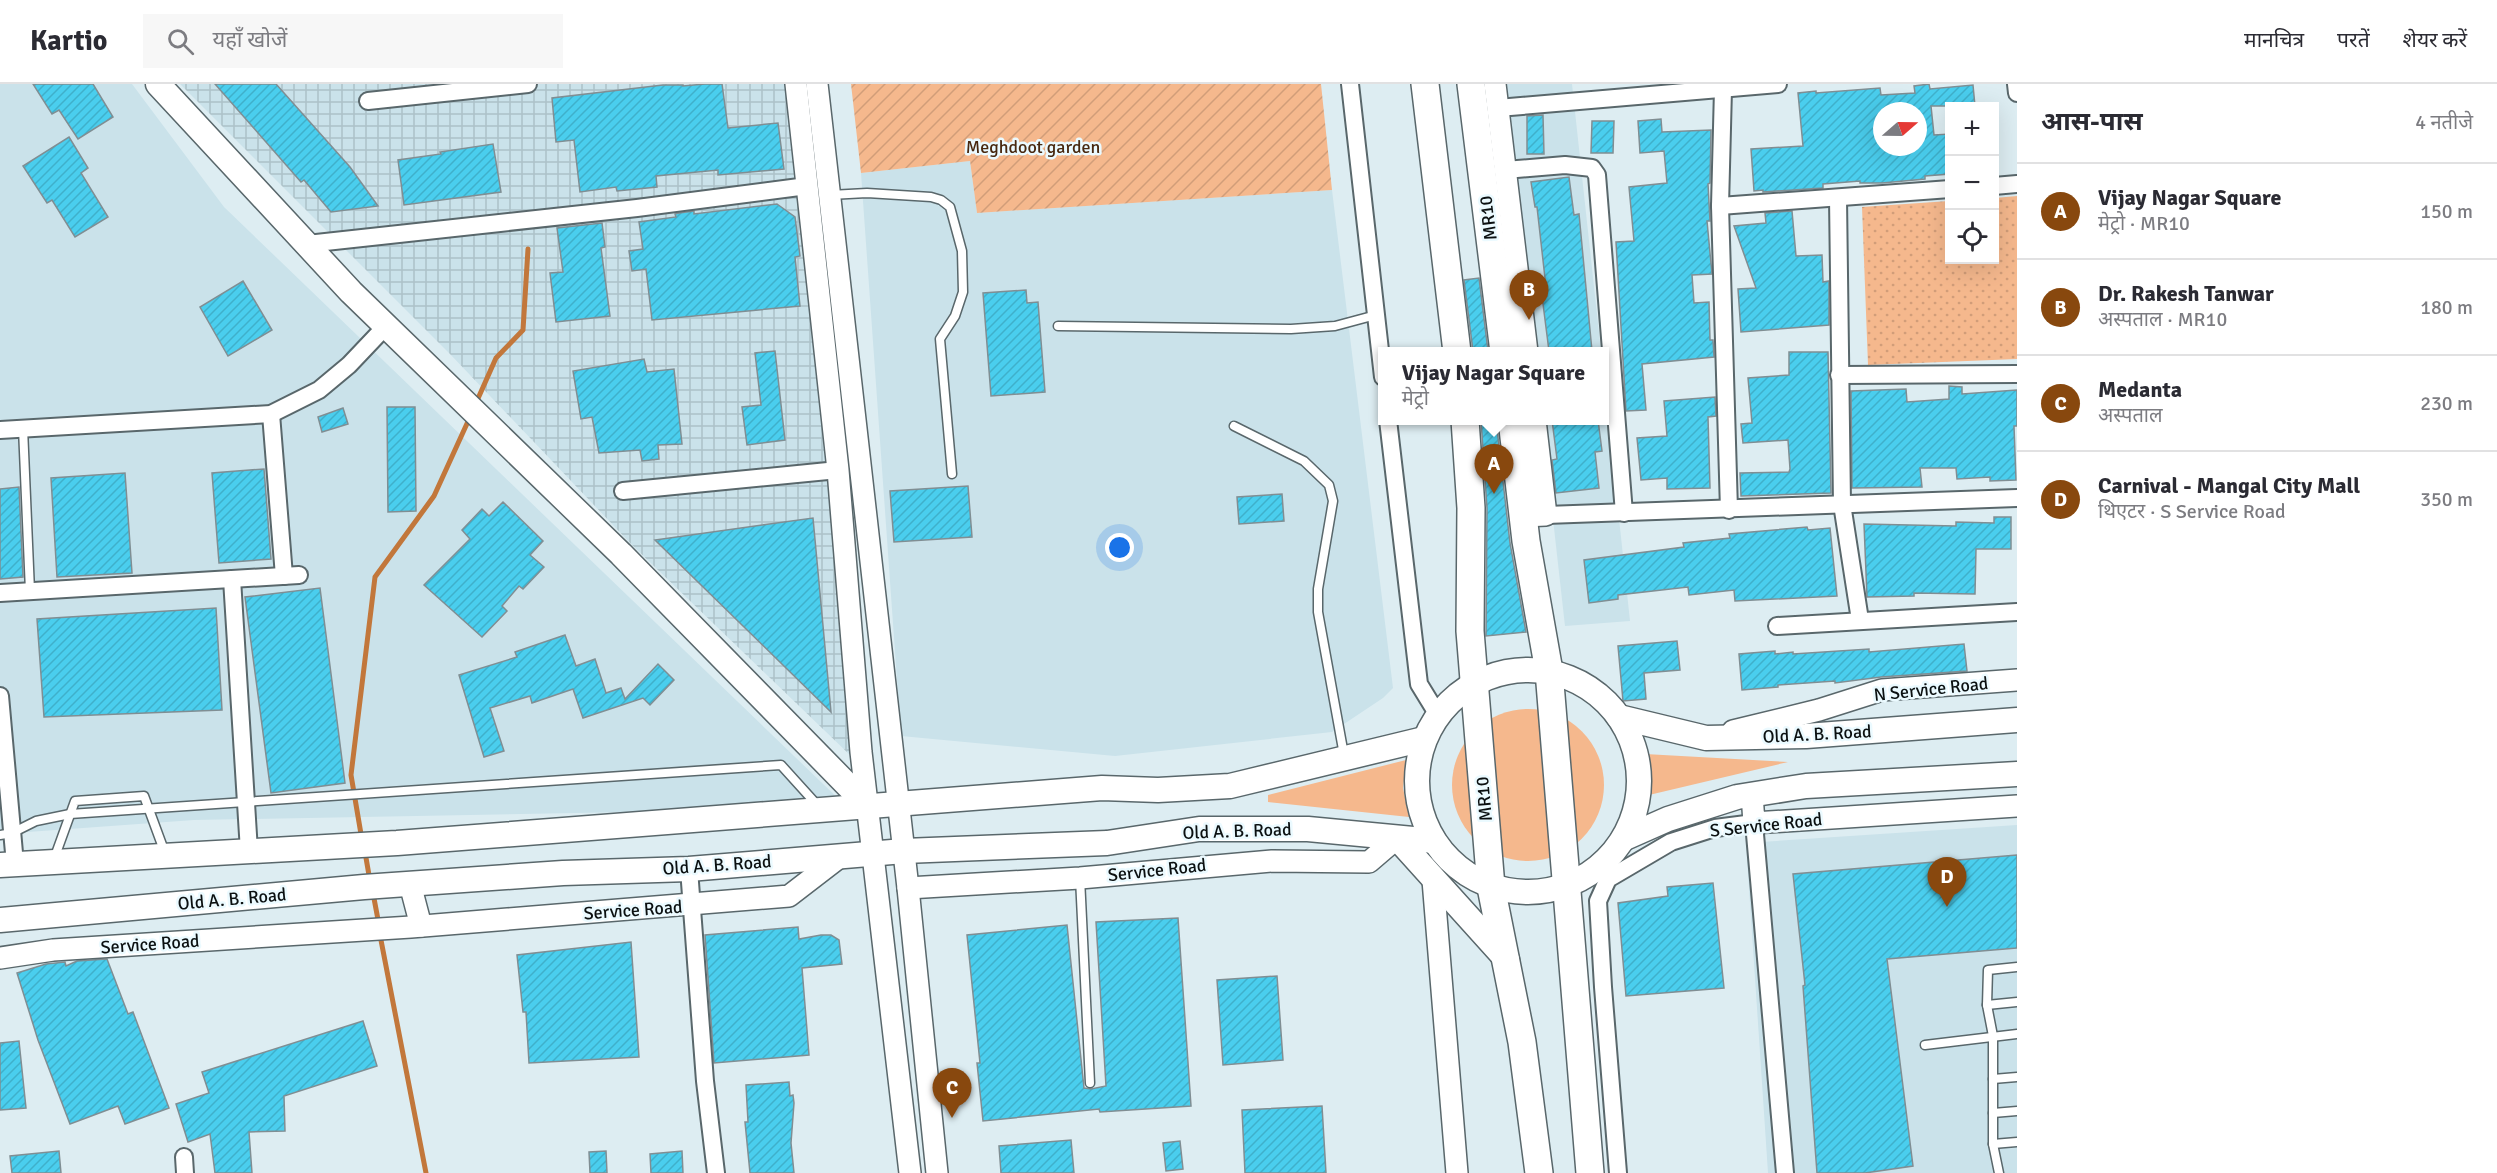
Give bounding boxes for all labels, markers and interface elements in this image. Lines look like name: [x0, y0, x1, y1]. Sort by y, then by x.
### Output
search box: [143, 14, 563, 68]
text: Kartio: [30, 24, 107, 58]
icon: search: [164, 25, 197, 58]
text: यहाँ खोजें: [212, 26, 287, 53]
text: मानचित्र: [2244, 27, 2304, 53]
text: परतें: [2337, 27, 2370, 53]
text: शेयर करें: [2403, 27, 2467, 53]
north arrow: [1873, 102, 1927, 156]
map controls: [1945, 102, 1999, 264]
button: +: [1945, 102, 1999, 156]
text: आस-पास: [2041, 106, 2143, 138]
text: 4 नतीजे: [2415, 110, 2473, 135]
park label: Meghdoot garden: [966, 136, 1100, 158]
button: −: [1945, 156, 1999, 210]
text: Vijay Nagar Square: [2098, 184, 2281, 211]
street label: MR10: [1474, 194, 1502, 242]
text: A: [2054, 199, 2067, 224]
text: 150 m: [2420, 199, 2473, 224]
button: locate: [1945, 210, 1999, 264]
text: मेट्रो · MR10: [2098, 211, 2190, 236]
pin: B: [1510, 270, 1549, 320]
text: Dr. Rakesh Tanwar: [2098, 280, 2274, 307]
text: B: [2054, 295, 2067, 320]
text: 180 m: [2420, 295, 2473, 320]
text: अस्पताल · MR10: [2098, 307, 2227, 332]
popup: [1378, 347, 1609, 425]
text: Vijay Nagar Square: [1402, 359, 1585, 386]
text: Medanta: [2098, 376, 2182, 403]
text: मेट्रो: [1402, 386, 1429, 411]
text: C: [2054, 391, 2067, 416]
text: 230 m: [2420, 391, 2473, 416]
text: अस्पताल: [2098, 403, 2163, 428]
pin: A: [1474, 444, 1514, 494]
text: Carnival - Mangal City Mall: [2098, 472, 2360, 499]
text: D: [2054, 487, 2067, 512]
text: 350 m: [2420, 487, 2473, 512]
text: थिएटर · S Service Road: [2098, 499, 2286, 524]
your location: [1105, 533, 1134, 562]
street label: N Service Road: [1873, 672, 1989, 706]
street label: Old A. B. Road: [1762, 720, 1872, 748]
street label: MR10: [1471, 776, 1497, 822]
street label: S Service Road: [1709, 808, 1823, 842]
street label: Old A. B. Road: [1182, 818, 1292, 844]
street label: Old A. B. Road: [662, 850, 772, 880]
street label: Service Road: [1107, 854, 1207, 886]
pin: D: [1928, 858, 1966, 907]
street label: Old A. B. Road: [177, 883, 287, 915]
street label: Service Road: [583, 896, 683, 924]
street label: Service Road: [100, 930, 200, 958]
pin: C: [932, 1068, 972, 1118]

